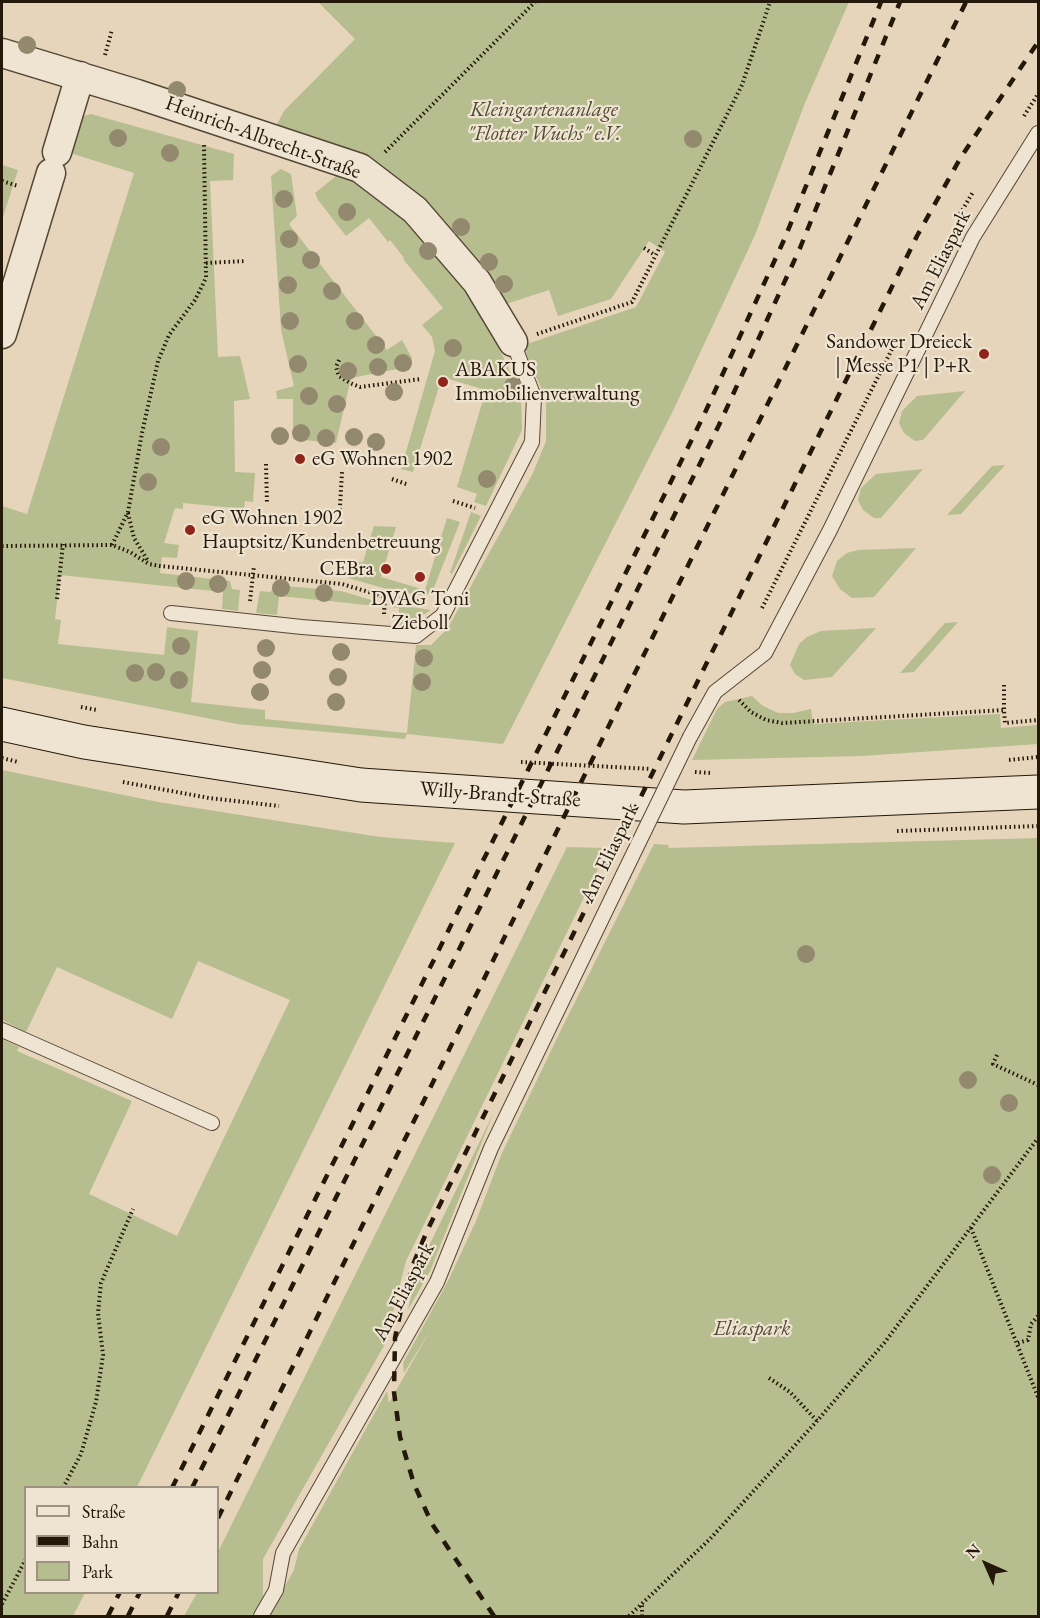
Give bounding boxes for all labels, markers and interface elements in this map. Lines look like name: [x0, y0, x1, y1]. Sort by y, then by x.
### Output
street label: Heinrich-Albrecht-Straße: [162, 91, 364, 185]
park label: Kleingartenanlage "Flotter Wuchs" e.V.: [467, 97, 621, 147]
street label: Am Eliaspark: [905, 206, 977, 314]
place label: Sandower Dreieck | Messe P1 | P+R: [826, 329, 972, 379]
marker: Sandower Dreieck | Messe P1 | P+R: [977, 347, 991, 361]
place label: ABAKUS Immobilienverwaltung: [455, 357, 639, 407]
marker: ABAKUS Immobilienverwaltung: [436, 375, 450, 389]
place label: eG Wohnen 1902: [312, 446, 453, 472]
marker: eG Wohnen 1902: [293, 452, 307, 466]
place label: eG Wohnen 1902 Hauptsitz/Kundenbetreuung: [202, 505, 440, 555]
marker: eG Wohnen 1902 Hauptsitz/Kundenbetreuung: [183, 523, 197, 537]
place label: CEBra: [320, 556, 374, 582]
marker: CEBra: [379, 562, 393, 576]
marker: DVAG Toni Zieboll: [413, 570, 427, 584]
place label: DVAG Toni Zieboll: [371, 586, 469, 636]
street label: Willy-Brandt-Straße: [419, 777, 581, 813]
street label: Am Eliaspark: [575, 799, 645, 907]
street label: Am Eliaspark: [368, 1238, 440, 1346]
park label: Eliaspark: [713, 1316, 791, 1342]
legend: [24, 1486, 219, 1594]
text: Straße: [82, 1500, 125, 1523]
text: Bahn: [82, 1530, 119, 1553]
north arrow: [956, 1534, 1016, 1594]
text: N: [961, 1539, 985, 1563]
text: Park: [82, 1560, 113, 1583]

